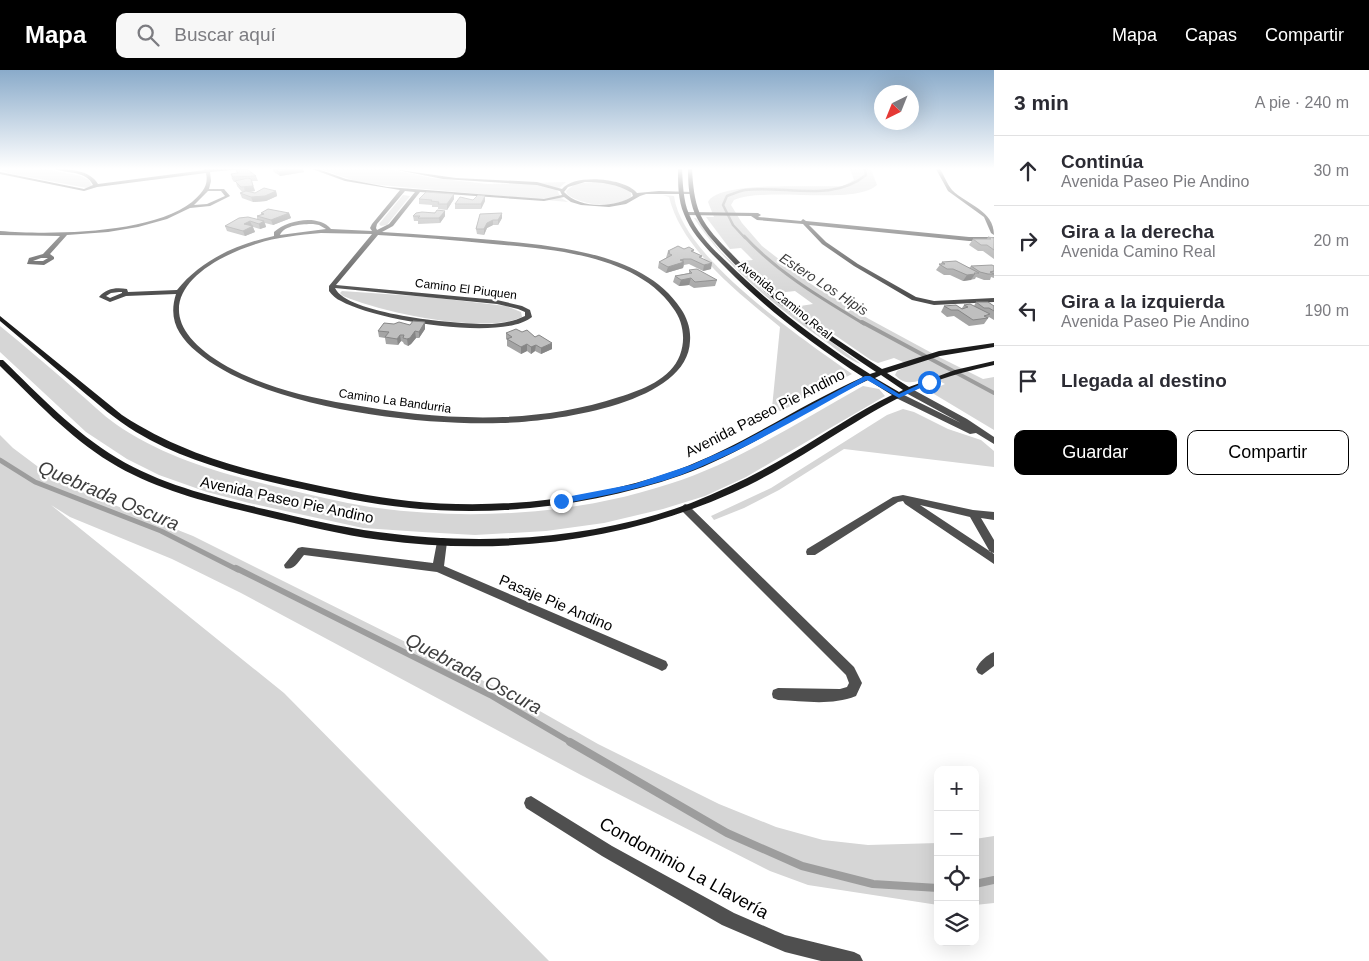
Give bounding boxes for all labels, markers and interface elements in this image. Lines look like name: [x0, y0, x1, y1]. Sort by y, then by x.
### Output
search box: [116, 13, 466, 58]
text: Mapa: [25, 21, 86, 48]
icon: search: [134, 21, 162, 49]
text: Buscar aquí: [174, 24, 276, 45]
text: Mapa: [1112, 25, 1157, 45]
text: Capas: [1185, 25, 1237, 45]
text: Compartir: [1265, 25, 1344, 45]
north arrow: [874, 85, 919, 130]
text: 3 min: [1014, 91, 1069, 114]
text: A pie · 240 m: [1255, 94, 1349, 111]
text: Continúa: [1061, 151, 1143, 172]
icon: ahead: [1014, 157, 1042, 185]
text: 30 m: [1313, 162, 1349, 179]
text: Avenida Paseo Pie Andino: [1061, 173, 1249, 190]
text: Gira a la derecha: [1061, 221, 1214, 242]
icon: right: [1014, 227, 1042, 255]
text: 20 m: [1313, 232, 1349, 249]
text: Avenida Camino Real: [1061, 243, 1215, 260]
water label: Estero Los Hipis: [777, 250, 871, 318]
street label: Avenida Camino Real: [736, 258, 834, 342]
street label: Camino El Piuquen: [414, 276, 518, 302]
text: Gira a la izquierda: [1061, 291, 1225, 312]
icon: left: [1014, 297, 1042, 325]
text: 190 m: [1305, 302, 1349, 319]
text: Avenida Paseo Pie Andino: [1061, 313, 1249, 330]
street label: Avenida Paseo Pie Andino: [682, 365, 847, 460]
icon: arrive: [1014, 367, 1042, 395]
text: Llegada al destino: [1061, 370, 1227, 391]
route start: [918, 371, 941, 394]
street label: Camino La Bandurria: [338, 386, 452, 416]
button: Guardar: [1014, 430, 1177, 475]
button: Compartir: [1187, 430, 1349, 475]
water label: Quebrada Oscura: [35, 456, 182, 535]
street label: Avenida Paseo Pie Andino: [199, 473, 375, 526]
route end: [550, 490, 573, 513]
street label: Pasaje Pie Andino: [497, 571, 616, 634]
water label: Quebrada Oscura: [402, 629, 545, 718]
map controls: [934, 766, 979, 946]
button: +: [934, 766, 979, 811]
button: −: [934, 811, 979, 856]
street label: Condominio La Llavería: [596, 813, 773, 923]
button: locate: [934, 856, 979, 901]
button: layers: [934, 901, 979, 946]

